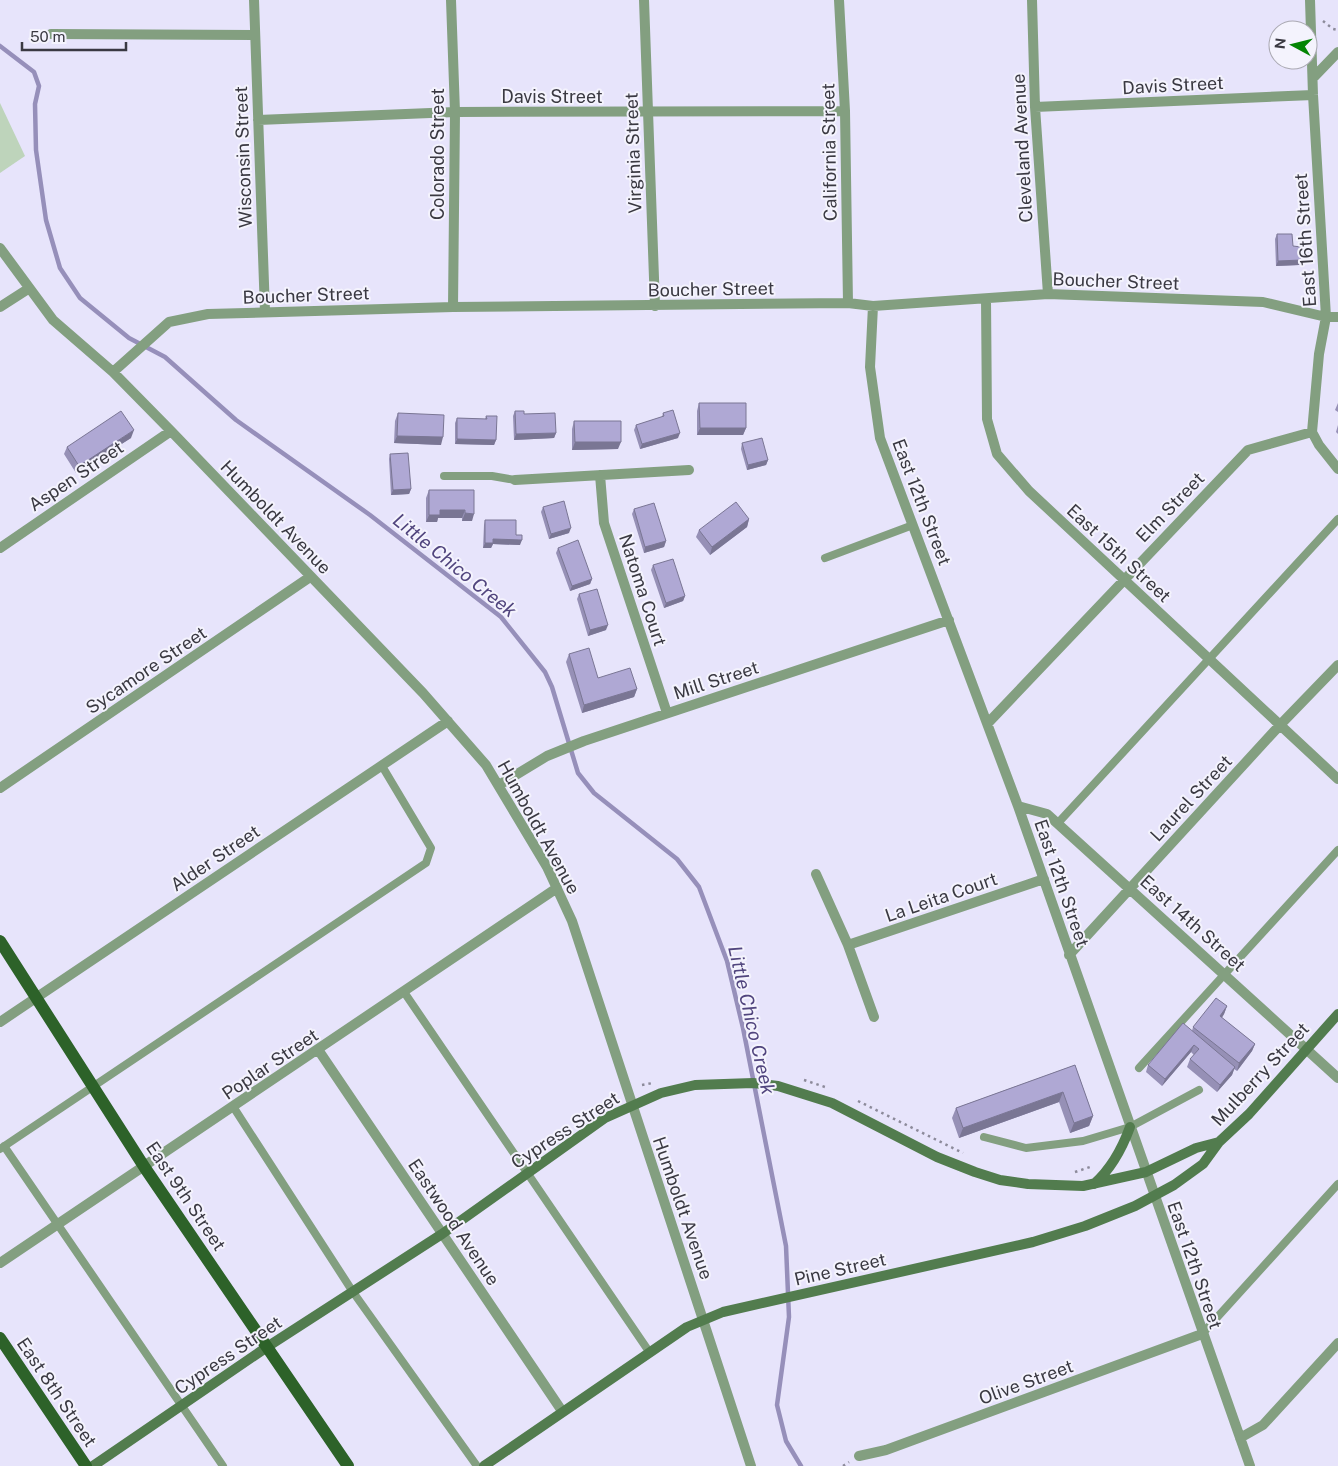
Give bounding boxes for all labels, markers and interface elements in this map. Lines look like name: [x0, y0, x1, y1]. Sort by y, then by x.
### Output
scale bar: [22, 20, 126, 52]
north arrow: [1268, 20, 1318, 70]
text: 50 m: [30, 28, 65, 45]
text: N: [1271, 37, 1289, 50]
street label: Davis Street: [1122, 72, 1224, 98]
street label: Cleveland Avenue: [1008, 73, 1036, 223]
street label: California Street: [817, 83, 841, 221]
street label: Wisconsin Street: [230, 86, 256, 228]
street label: Davis Street: [501, 86, 603, 107]
street label: Colorado Street: [427, 88, 448, 220]
street label: Virginia Street: [620, 92, 646, 214]
street label: East 16th Street: [1290, 172, 1320, 308]
street label: Boucher Street: [1052, 268, 1180, 294]
street label: Boucher Street: [647, 277, 775, 301]
street label: Boucher Street: [242, 282, 370, 308]
street label: East 12th Street: [888, 436, 956, 568]
street label: Aspen Street: [25, 437, 127, 515]
street label: Humboldt Avenue: [216, 456, 336, 578]
street label: Elm Street: [1132, 468, 1208, 546]
street label: East 15th Street: [1063, 499, 1175, 607]
water label: Little Chico Creek: [389, 509, 522, 622]
street label: Natoma Court: [615, 531, 671, 649]
street label: Sycamore Street: [82, 622, 210, 718]
street label: Mill Street: [671, 656, 761, 704]
street label: Laurel Street: [1146, 751, 1236, 845]
street label: Humboldt Avenue: [494, 756, 584, 898]
street label: East 12th Street: [1030, 816, 1094, 950]
street label: Alder Street: [167, 821, 263, 895]
street label: La Leita Court: [882, 868, 1000, 926]
street label: East 14th Street: [1136, 870, 1250, 976]
water label: Little Chico Creek: [724, 943, 780, 1097]
street label: Mulberry Street: [1207, 1018, 1313, 1130]
street label: Poplar Street: [218, 1024, 322, 1104]
street label: Cypress Street: [507, 1087, 623, 1173]
street label: Humboldt Avenue: [649, 1134, 717, 1282]
street label: East 9th Street: [142, 1138, 230, 1254]
street label: Eastwood Avenue: [404, 1155, 504, 1289]
street label: East 12th Street: [1163, 1198, 1227, 1332]
street label: Pine Street: [792, 1248, 888, 1290]
street label: Cypress Street: [170, 1311, 286, 1399]
street label: East 8th Street: [13, 1333, 101, 1451]
street label: Olive Street: [976, 1355, 1076, 1409]

